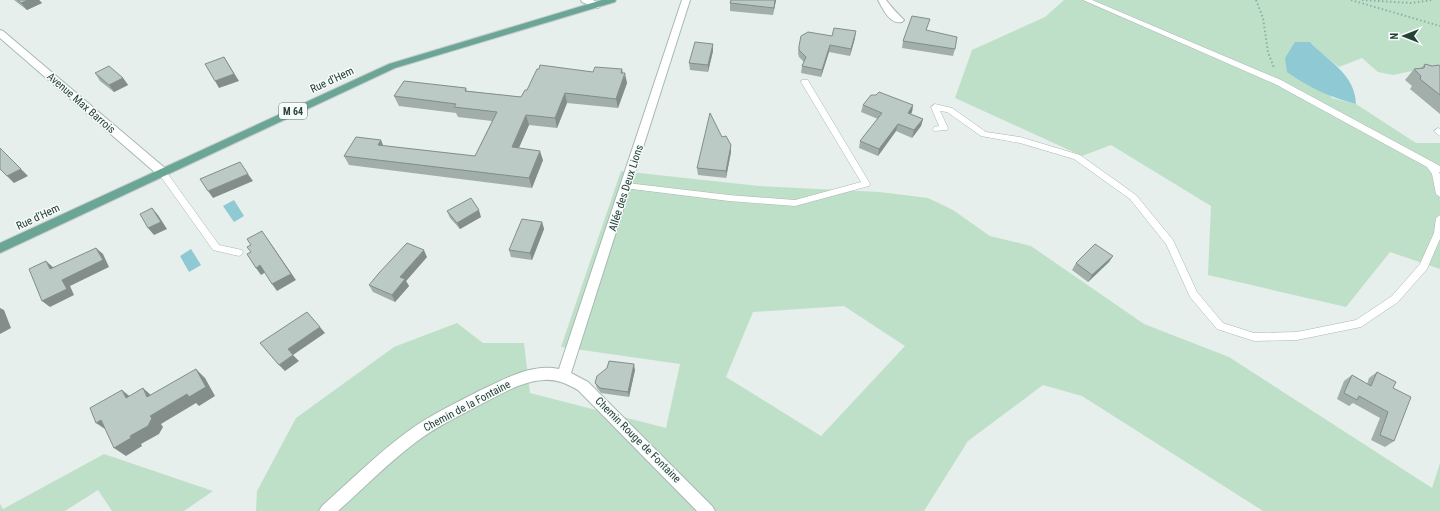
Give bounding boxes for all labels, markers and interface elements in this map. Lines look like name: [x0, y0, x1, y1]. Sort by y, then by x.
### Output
north arrow: [1384, 16, 1424, 56]
text: N: [1388, 32, 1401, 39]
street label: Rue d'Hem: [308, 64, 356, 96]
street label: Avenue Max Barrois: [44, 70, 118, 136]
road number: M 64: [279, 103, 307, 119]
street label: Allée des Deux Lions: [606, 143, 646, 233]
street label: Rue d'Hem: [14, 201, 62, 233]
street label: Chemin de la Fontaine: [421, 378, 513, 434]
street label: Chemin Rouge de Fontaine: [592, 394, 684, 486]

